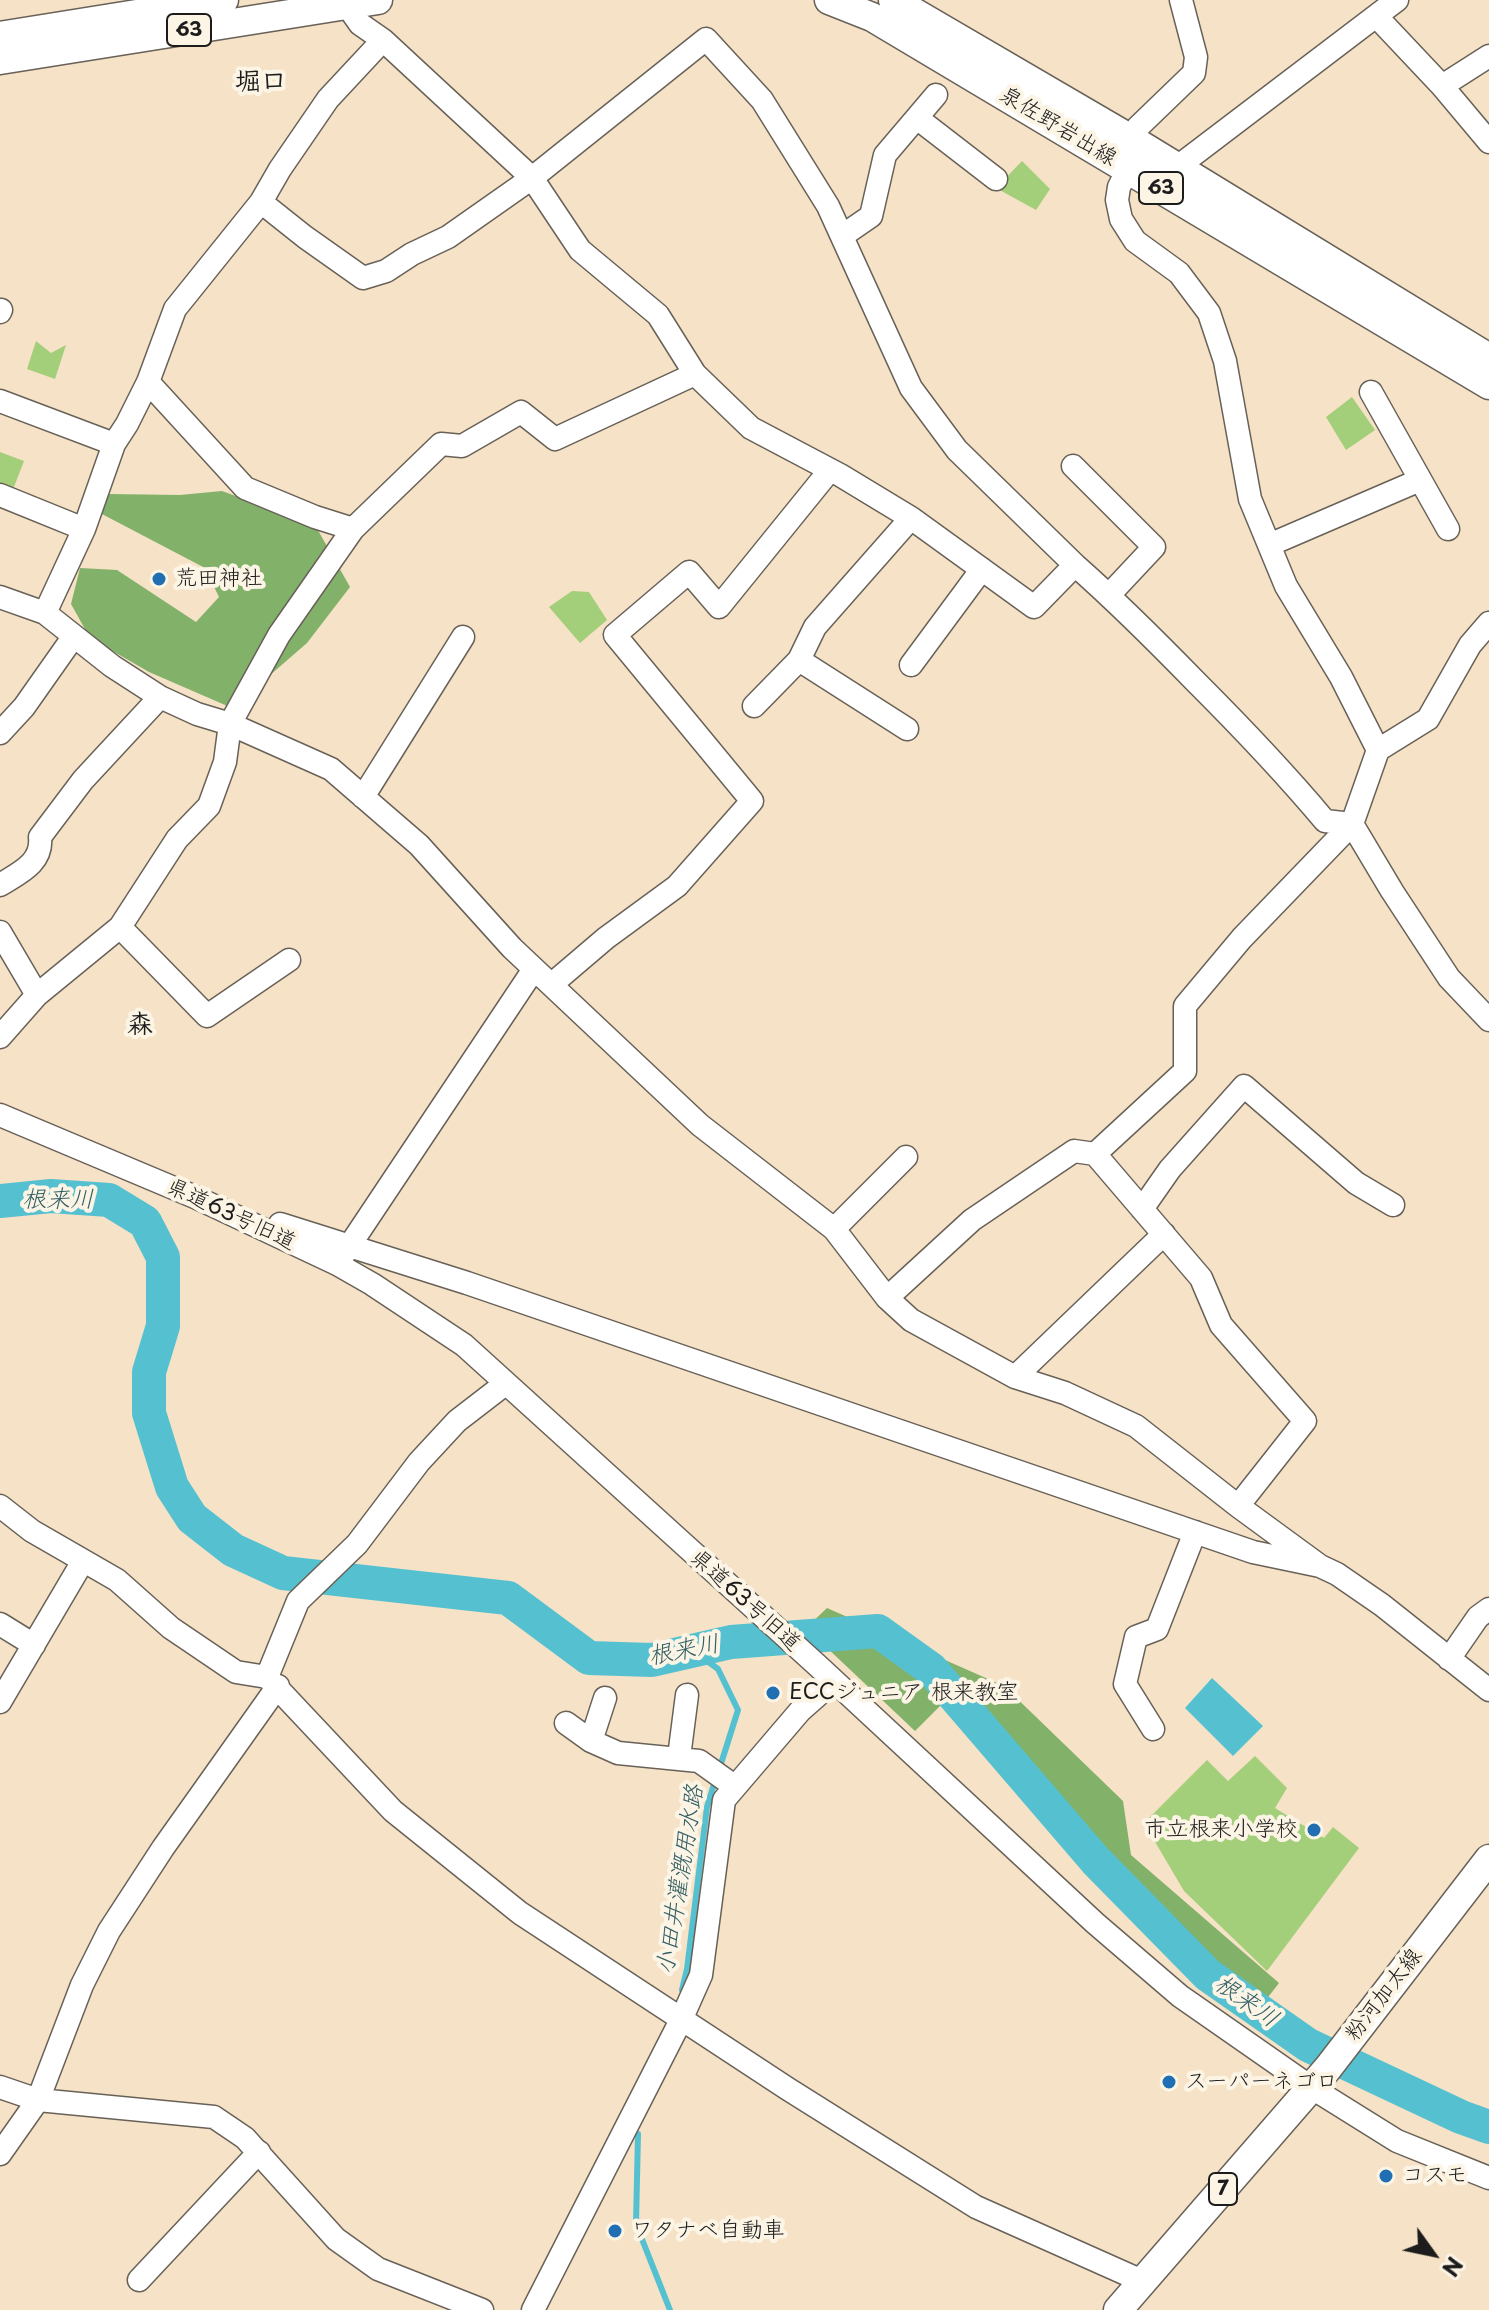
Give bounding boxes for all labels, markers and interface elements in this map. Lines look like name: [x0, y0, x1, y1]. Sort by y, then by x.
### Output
road number: 63: [167, 14, 211, 46]
district label: 堀口: [235, 67, 287, 99]
street label: 泉佐野岩出線: [995, 82, 1121, 172]
road number: 63: [1139, 172, 1183, 204]
place label: 荒田神社: [175, 566, 263, 592]
marker: 荒田神社: [150, 570, 168, 588]
district label: 森: [127, 1010, 153, 1042]
street label: 県道63号旧道: [162, 1174, 300, 1256]
water label: 根来川: [22, 1186, 94, 1214]
street label: 県道63号旧道: [684, 1545, 806, 1657]
water label: 根来川: [646, 1630, 722, 1672]
place label: ECCジュニア 根来教室: [789, 1680, 1018, 1706]
marker: ECCジュニア 根来教室: [764, 1684, 782, 1702]
water label: 小田井灌漑用水路: [652, 1783, 710, 1977]
place label: 市立根来小学校: [1144, 1817, 1298, 1843]
marker: 市立根来小学校: [1305, 1821, 1323, 1839]
street label: 粉河加太線: [1340, 1944, 1428, 2046]
water label: 根来川: [1208, 1970, 1284, 2034]
place label: スーパーネゴロ: [1185, 2069, 1338, 2095]
marker: スーパーネゴロ: [1160, 2073, 1178, 2091]
place label: コスモ: [1402, 2163, 1468, 2189]
marker: コスモ: [1377, 2167, 1395, 2185]
road number: 7: [1209, 2173, 1237, 2205]
north arrow: [1393, 2214, 1473, 2294]
place label: ワタナベ自動車: [631, 2218, 785, 2244]
marker: ワタナベ自動車: [606, 2222, 624, 2240]
text: N: [1435, 2251, 1472, 2284]

